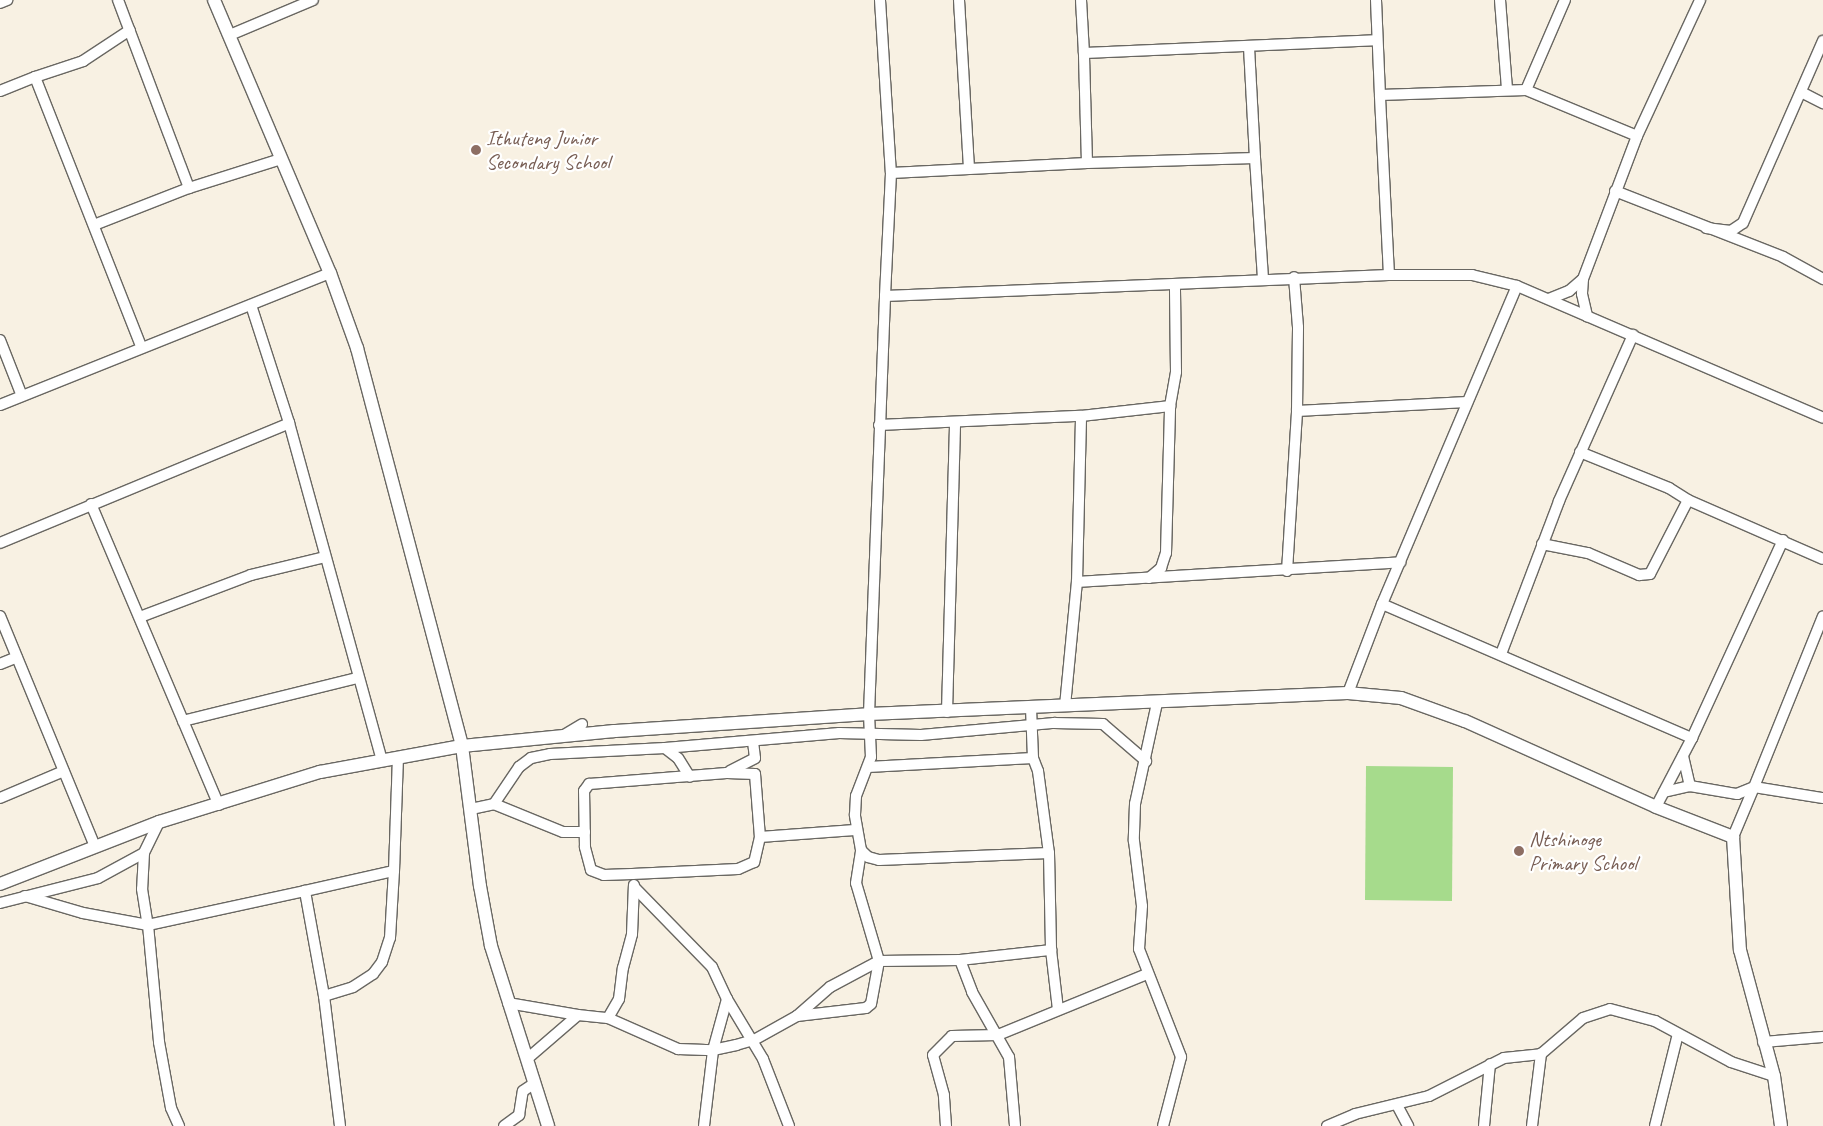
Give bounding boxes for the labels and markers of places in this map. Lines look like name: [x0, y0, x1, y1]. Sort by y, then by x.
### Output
place label: Ithuteng Junior Secondary School: [486, 125, 609, 175]
marker: Ithuteng Junior Secondary School: [470, 144, 482, 156]
place label: Ntshinoge Primary School: [1529, 826, 1637, 876]
marker: Ntshinoge Primary School: [1513, 845, 1525, 857]

